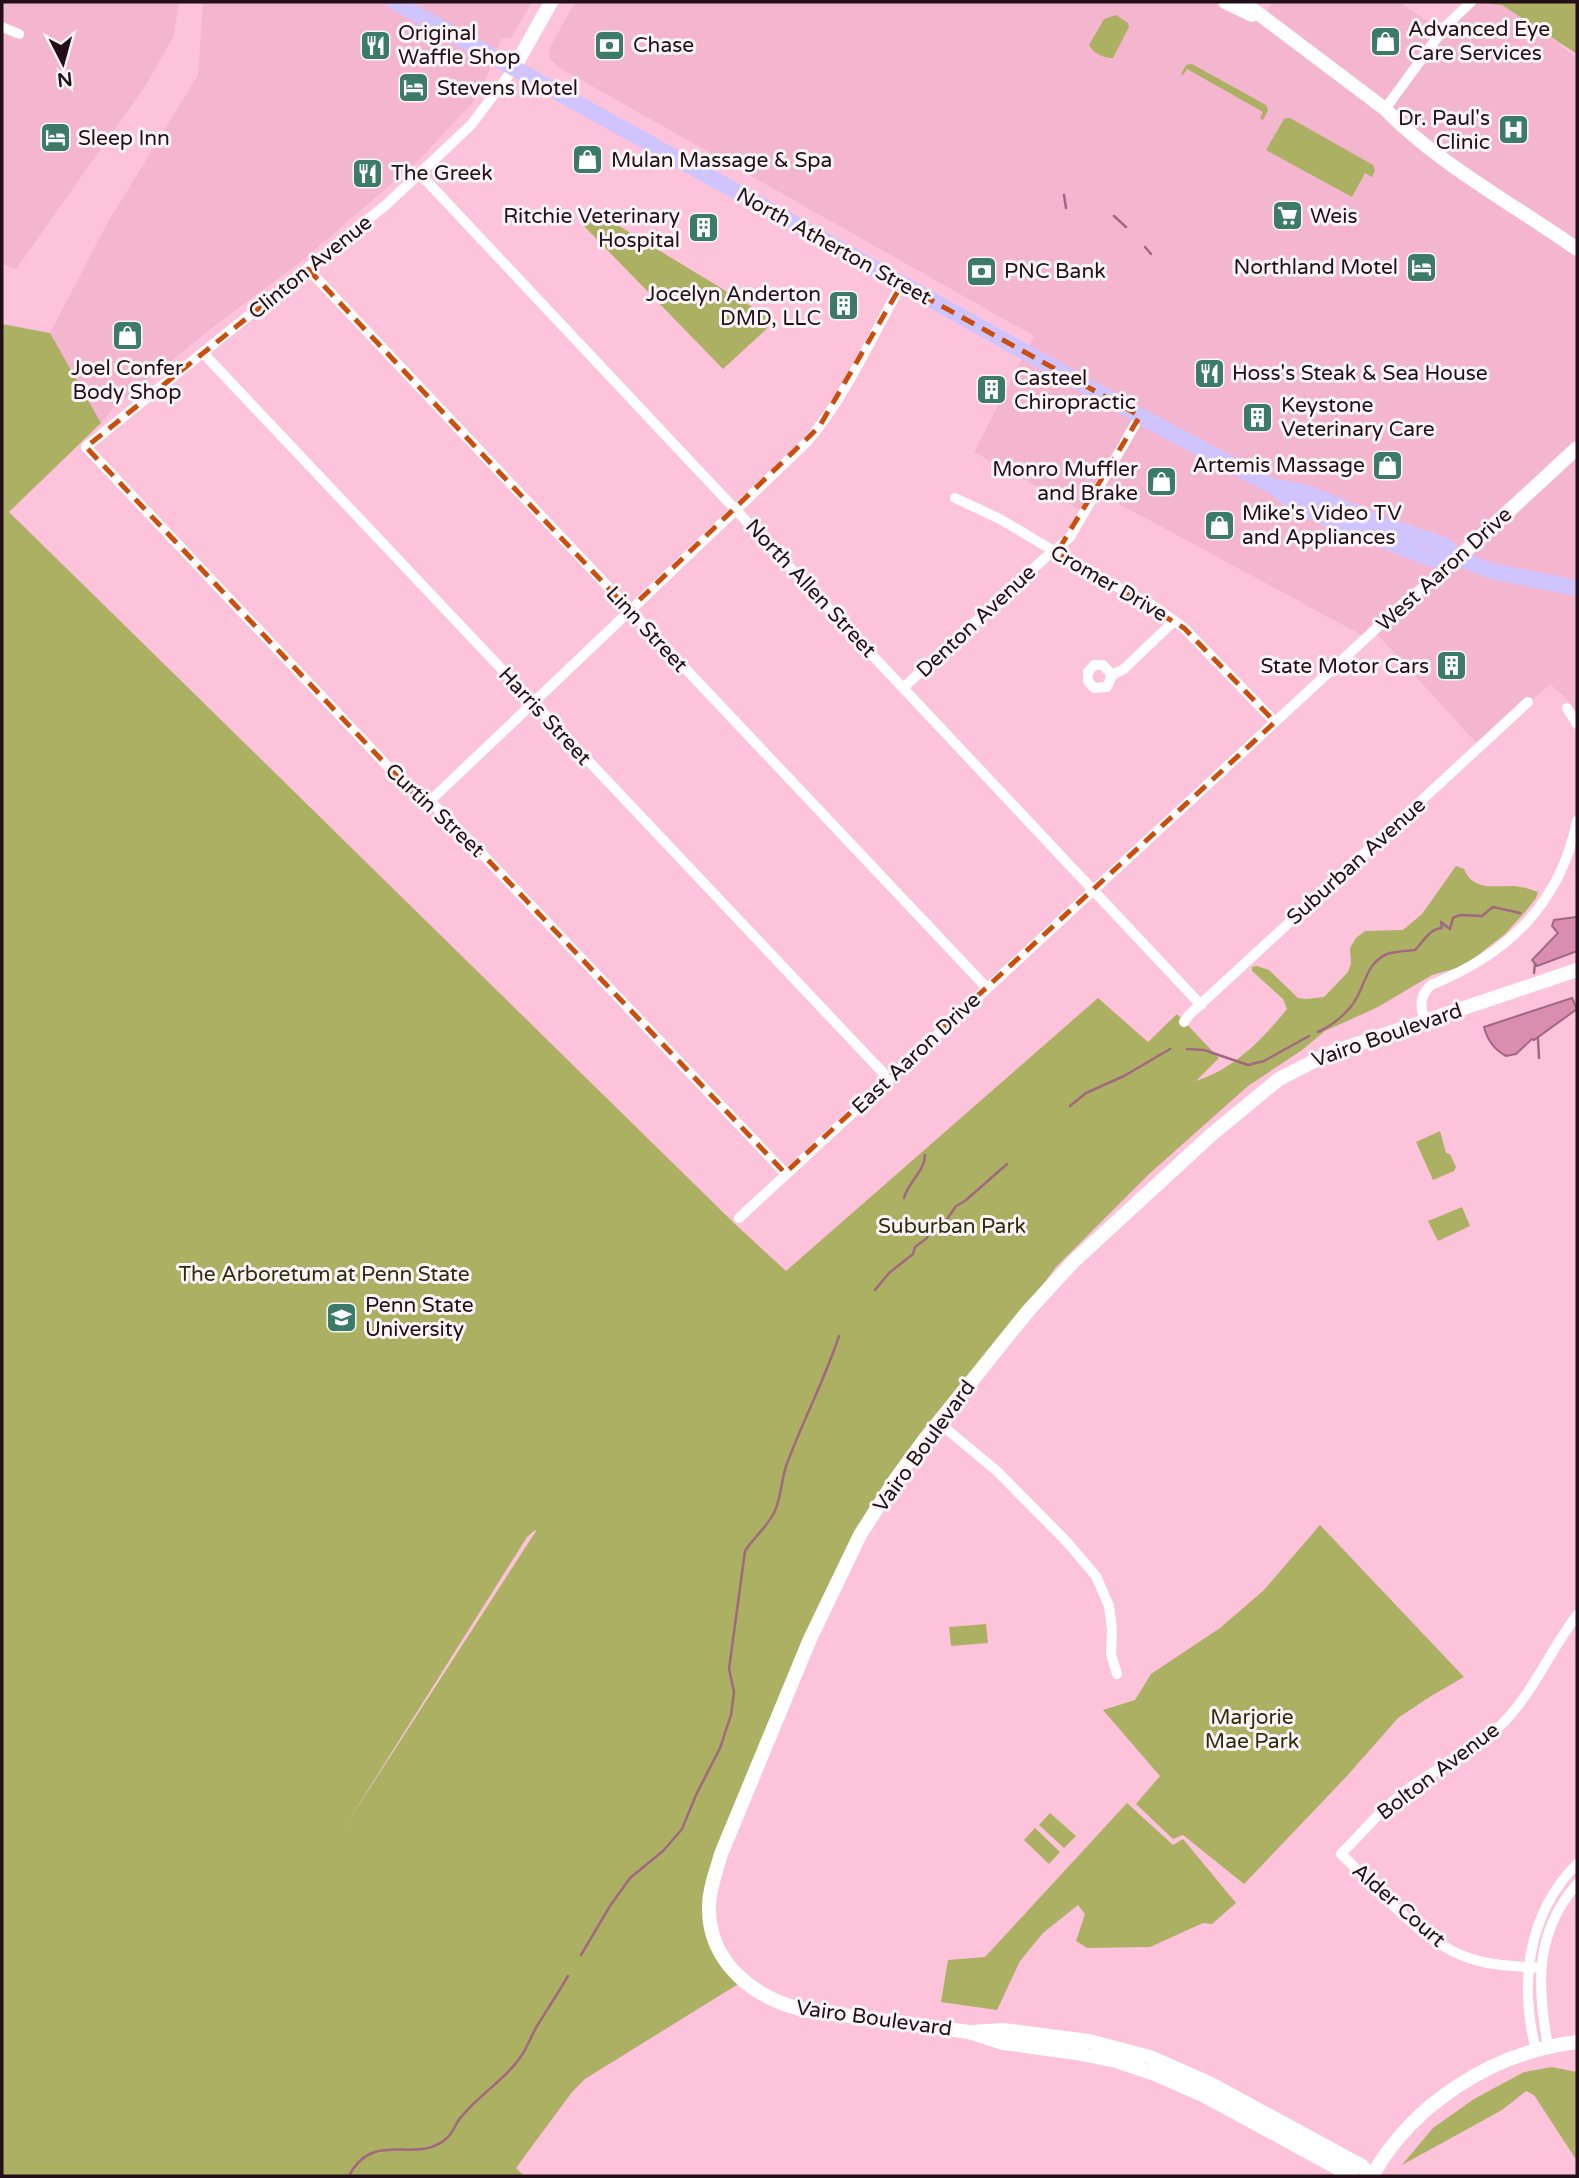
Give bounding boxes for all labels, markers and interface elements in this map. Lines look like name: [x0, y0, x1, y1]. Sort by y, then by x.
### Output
place label: Advanced Eye Care Services: [1408, 17, 1550, 66]
place label: Original Waffle Shop: [398, 21, 520, 70]
shop icon: Advanced Eye Care Services: [1368, 24, 1402, 58]
north arrow: [28, 28, 98, 98]
restaurant icon: Original Waffle Shop: [358, 28, 392, 62]
bank icon: Chase: [593, 28, 627, 62]
place label: Chase: [633, 33, 694, 58]
text: N: [56, 67, 73, 91]
hotel icon: Stevens Motel: [397, 71, 431, 105]
place label: Stevens Motel: [437, 76, 578, 101]
place label: Dr. Paul's Clinic: [1398, 106, 1490, 155]
hospital icon: Dr. Paul's Clinic: [1496, 113, 1530, 147]
hotel icon: Sleep Inn: [38, 121, 72, 155]
place label: Sleep Inn: [78, 126, 170, 151]
shop icon: Mulan Massage & Spa: [571, 143, 605, 177]
place label: Mulan Massage & Spa: [611, 148, 832, 173]
restaurant icon: The Greek: [351, 156, 385, 190]
place label: The Greek: [391, 161, 493, 186]
street label: North Atherton Street: [732, 183, 935, 310]
supermarket icon: Weis: [1270, 199, 1304, 233]
place label: Ritchie Veterinary Hospital: [503, 204, 680, 253]
place label: Weis: [1310, 204, 1357, 229]
street label: Clinton Avenue: [244, 210, 377, 325]
building icon: Ritchie Veterinary Hospital: [686, 211, 720, 245]
hotel icon: Northland Motel: [1404, 250, 1438, 284]
bank icon: PNC Bank: [964, 254, 998, 288]
place label: Northland Motel: [1234, 255, 1398, 280]
place label: PNC Bank: [1004, 259, 1106, 284]
place label: Jocelyn Anderton DMD, LLC: [646, 282, 821, 331]
building icon: Jocelyn Anderton DMD, LLC: [827, 289, 861, 323]
shop icon: Joel Confer Body Shop: [110, 319, 144, 353]
place label: Joel Confer Body Shop: [71, 356, 183, 405]
restaurant icon: Hoss's Steak & Sea House: [1192, 356, 1226, 390]
place label: Hoss's Steak & Sea House: [1232, 361, 1488, 386]
place label: Casteel Chiropractic: [1014, 366, 1136, 415]
building icon: Casteel Chiropractic: [974, 373, 1008, 407]
place label: Keystone Veterinary Care: [1281, 393, 1435, 442]
building icon: Keystone Veterinary Care: [1241, 400, 1275, 434]
shop icon: Artemis Massage: [1371, 448, 1405, 482]
place label: Artemis Massage: [1192, 453, 1365, 478]
place label: Monro Muffler and Brake: [992, 457, 1138, 506]
shop icon: Monro Muffler and Brake: [1144, 464, 1178, 498]
place label: Mike's Video TV and Appliances: [1242, 501, 1402, 550]
street label: West Aaron Drive: [1371, 502, 1517, 637]
shop icon: Mike's Video TV and Appliances: [1202, 508, 1236, 542]
street label: North Allen Street: [740, 514, 881, 663]
street label: Cromer Drive: [1046, 540, 1172, 627]
street label: Denton Avenue: [912, 560, 1041, 683]
street label: Linn Street: [601, 581, 693, 678]
building icon: State Motor Cars: [1435, 649, 1469, 683]
place label: State Motor Cars: [1260, 654, 1429, 679]
street label: Harris Street: [493, 662, 596, 770]
street label: Curtin Street: [380, 758, 490, 863]
street label: Suburban Avenue: [1282, 792, 1431, 930]
street label: East Aaron Drive: [847, 987, 986, 1119]
street label: Vairo Boulevard: [1309, 998, 1466, 1073]
park label: Suburban Park: [878, 1214, 1026, 1239]
park label: The Arboretum at Penn State: [178, 1262, 470, 1287]
place label: Penn State University: [365, 1293, 474, 1342]
school or university icon: Penn State University: [325, 1300, 359, 1334]
street label: Vairo Boulevard: [868, 1375, 981, 1517]
park label: Marjorie Mae Park: [1205, 1705, 1299, 1754]
street label: Bolton Avenue: [1372, 1717, 1504, 1825]
street label: Alder Court: [1347, 1858, 1450, 1953]
street label: Vairo Boulevard: [794, 1995, 954, 2042]

